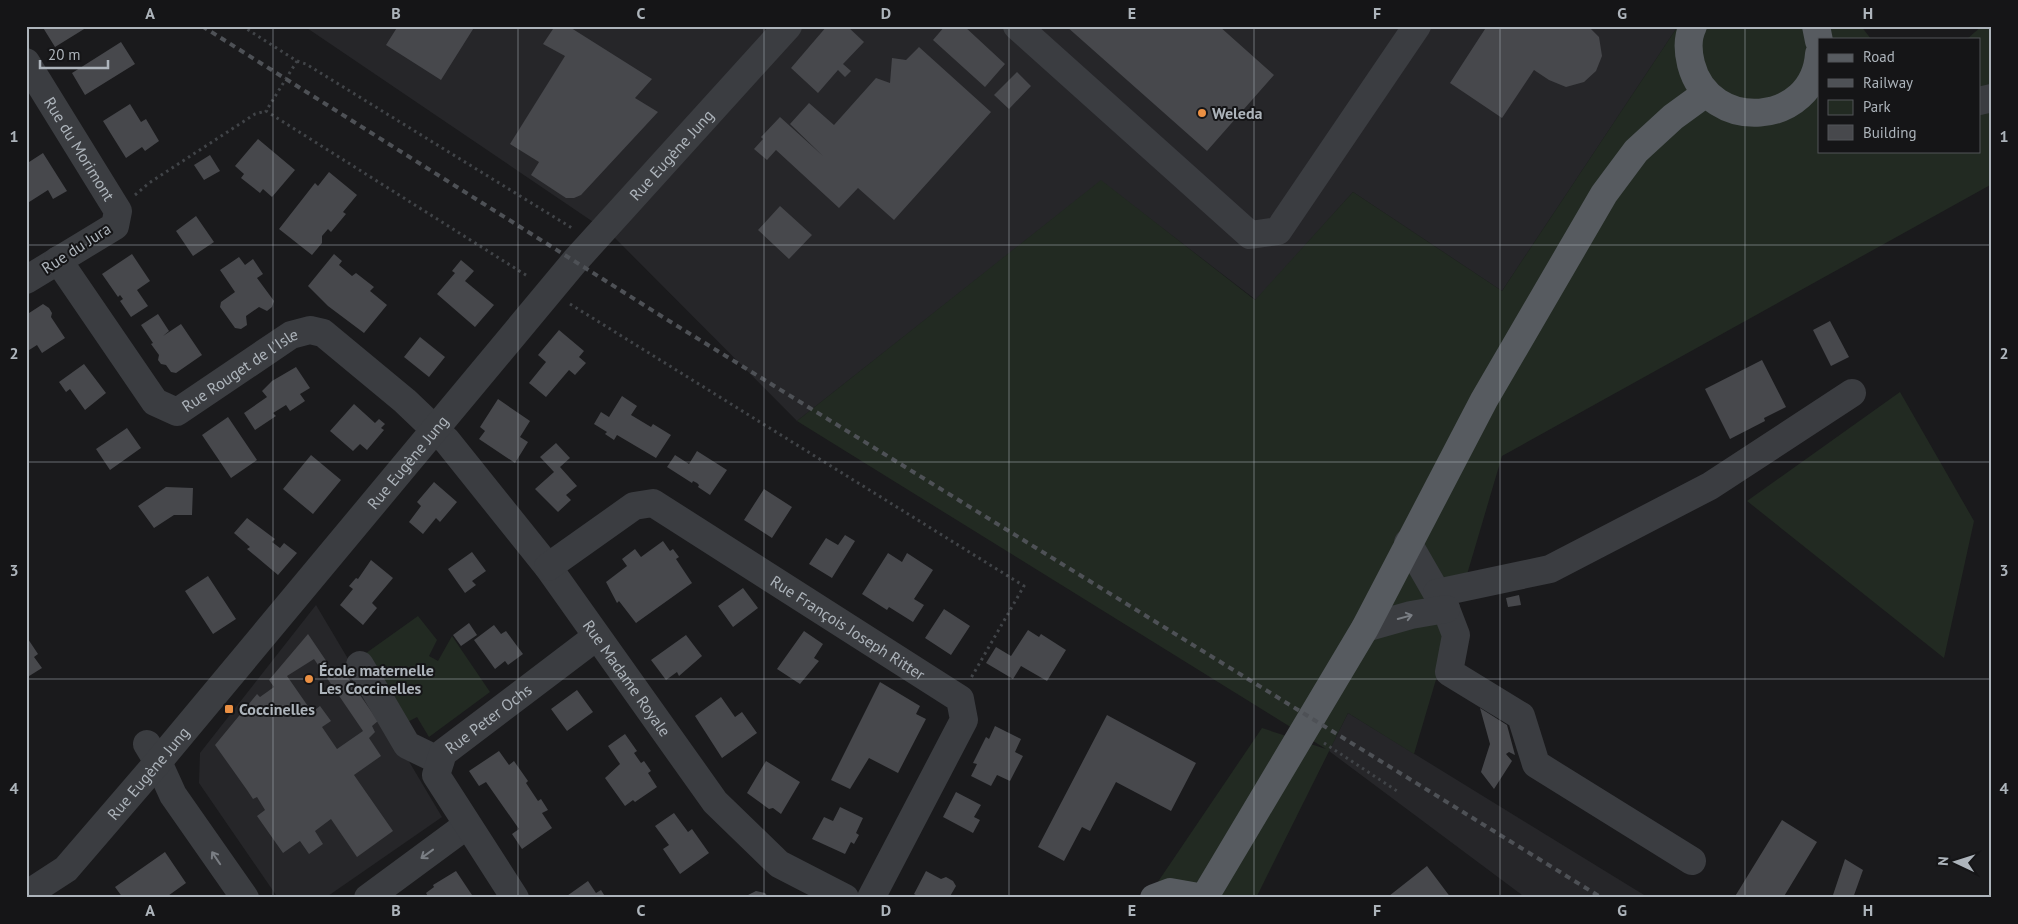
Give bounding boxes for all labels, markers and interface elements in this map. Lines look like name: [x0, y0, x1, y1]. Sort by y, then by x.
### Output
text: A: [145, 3, 155, 23]
text: B: [391, 3, 401, 23]
text: C: [637, 3, 646, 23]
text: D: [881, 3, 891, 23]
text: E: [1128, 3, 1136, 23]
text: F: [1373, 3, 1381, 23]
text: G: [1617, 3, 1627, 23]
text: H: [1863, 3, 1873, 23]
scale bar: [40, 38, 108, 70]
legend: [1818, 38, 1980, 152]
text: 20 m: [48, 45, 81, 64]
text: Road: [1863, 47, 1895, 66]
text: Railway: [1863, 73, 1913, 92]
street label: Rue du Morimont: [40, 93, 120, 205]
text: Park: [1863, 97, 1891, 116]
place label: Weleda: [1212, 103, 1263, 123]
street label: Rue Eugène Jung: [625, 105, 718, 205]
marker: Weleda: [1196, 107, 1208, 119]
text: Building: [1863, 123, 1917, 142]
text: 1: [9, 126, 19, 146]
text: 1: [1999, 126, 2009, 146]
street label: Rue du Jura: [38, 218, 114, 278]
street label: Rue Rouget de l'Isle: [178, 324, 300, 416]
text: 2: [9, 343, 19, 363]
text: 2: [1999, 343, 2009, 363]
street label: Rue Eugène Jung: [363, 411, 452, 513]
text: 3: [9, 560, 19, 580]
text: 3: [1999, 560, 2009, 580]
street label: Rue François Joseph Ritter: [767, 571, 929, 685]
one-way arrow: [1397, 611, 1413, 621]
street label: Rue Madame Royale: [579, 616, 675, 740]
place label: École maternelle Les Coccinelles: [319, 660, 434, 698]
marker: École maternelle Les Coccinelles: [303, 673, 315, 685]
street label: Rue Peter Ochs: [441, 679, 536, 758]
place label: Coccinelles: [239, 699, 315, 719]
marker: Coccinelles: [223, 703, 235, 715]
street label: Rue Eugène Jung: [103, 722, 193, 824]
text: 4: [9, 778, 19, 798]
text: 4: [1999, 778, 2009, 798]
north arrow: [1930, 836, 1980, 886]
one-way arrow: [420, 849, 434, 859]
one-way arrow: [211, 852, 221, 866]
text: N: [1934, 856, 1952, 866]
text: A: [145, 900, 155, 920]
text: B: [391, 900, 401, 920]
text: C: [637, 900, 646, 920]
text: D: [881, 900, 891, 920]
text: E: [1128, 900, 1136, 920]
text: F: [1373, 900, 1381, 920]
text: G: [1617, 900, 1627, 920]
text: H: [1863, 900, 1873, 920]

